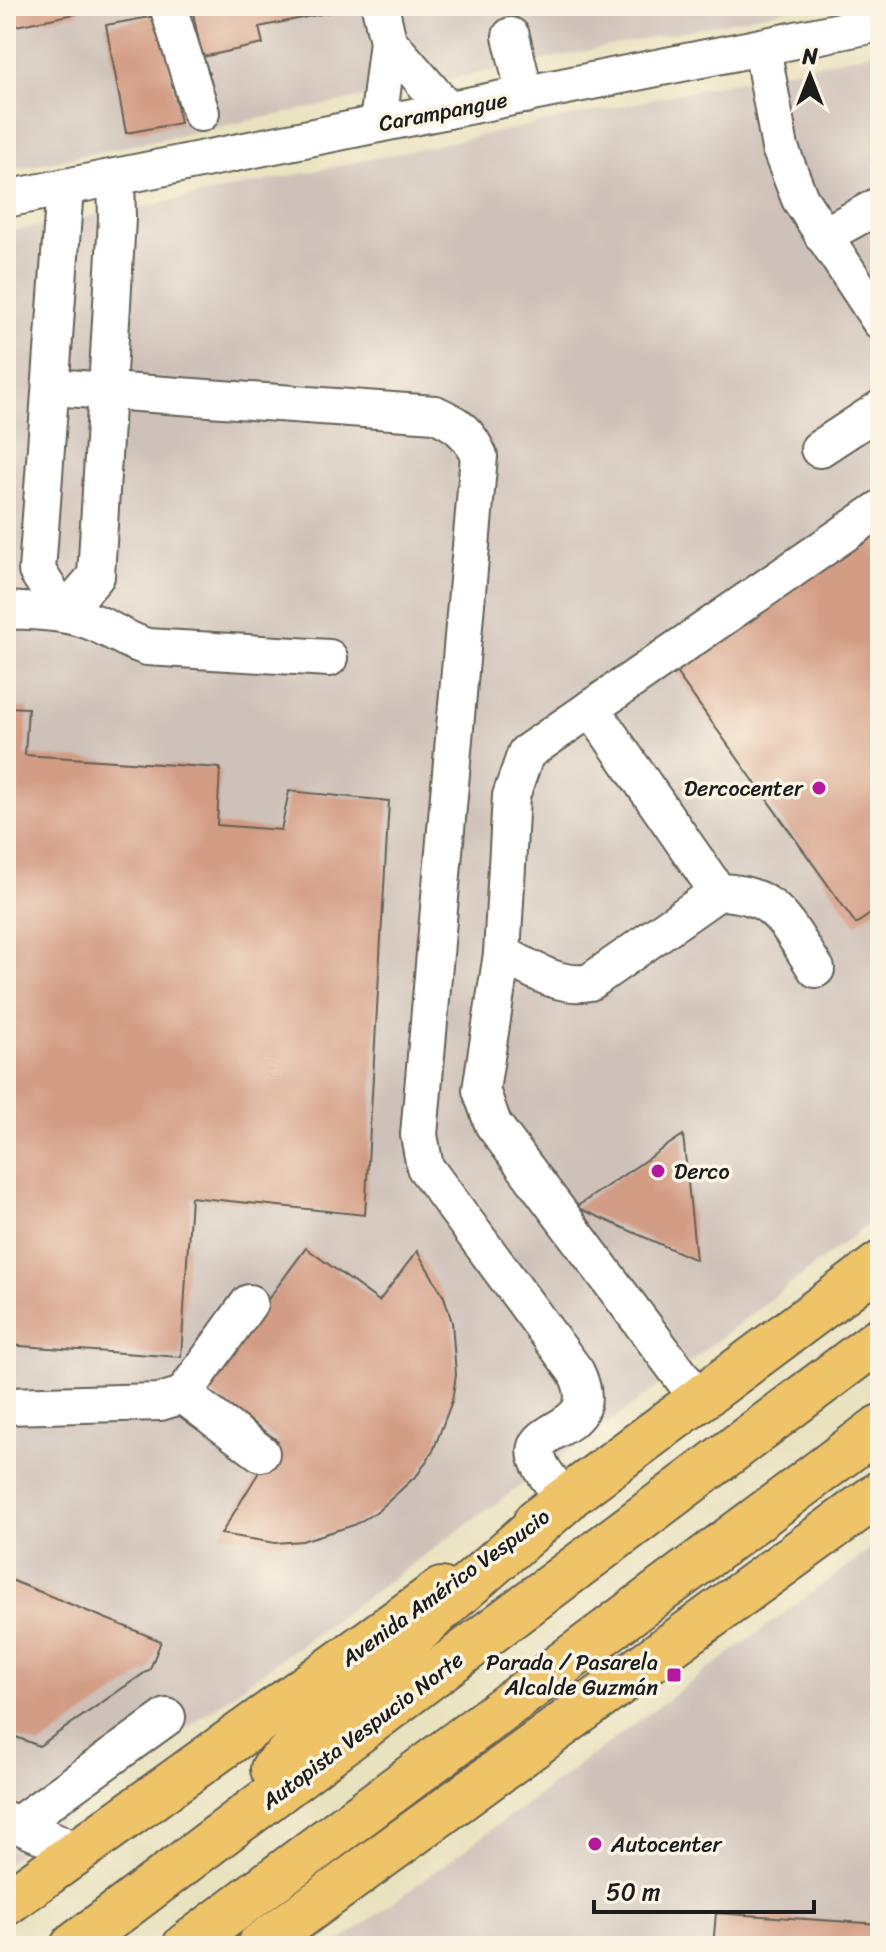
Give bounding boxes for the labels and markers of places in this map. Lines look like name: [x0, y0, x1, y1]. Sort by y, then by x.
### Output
place label: Dercocenter: [684, 769, 804, 808]
marker: Dercocenter: [810, 779, 828, 797]
place label: Derco: [674, 1152, 730, 1191]
marker: Derco: [649, 1162, 667, 1180]
place label: Parada / Pasarela Alcalde Guzmán: [486, 1643, 658, 1707]
marker: Parada / Pasarela Alcalde Guzmán: [665, 1666, 683, 1684]
place label: Autocenter: [610, 1825, 723, 1864]
marker: Autocenter: [586, 1835, 604, 1853]

